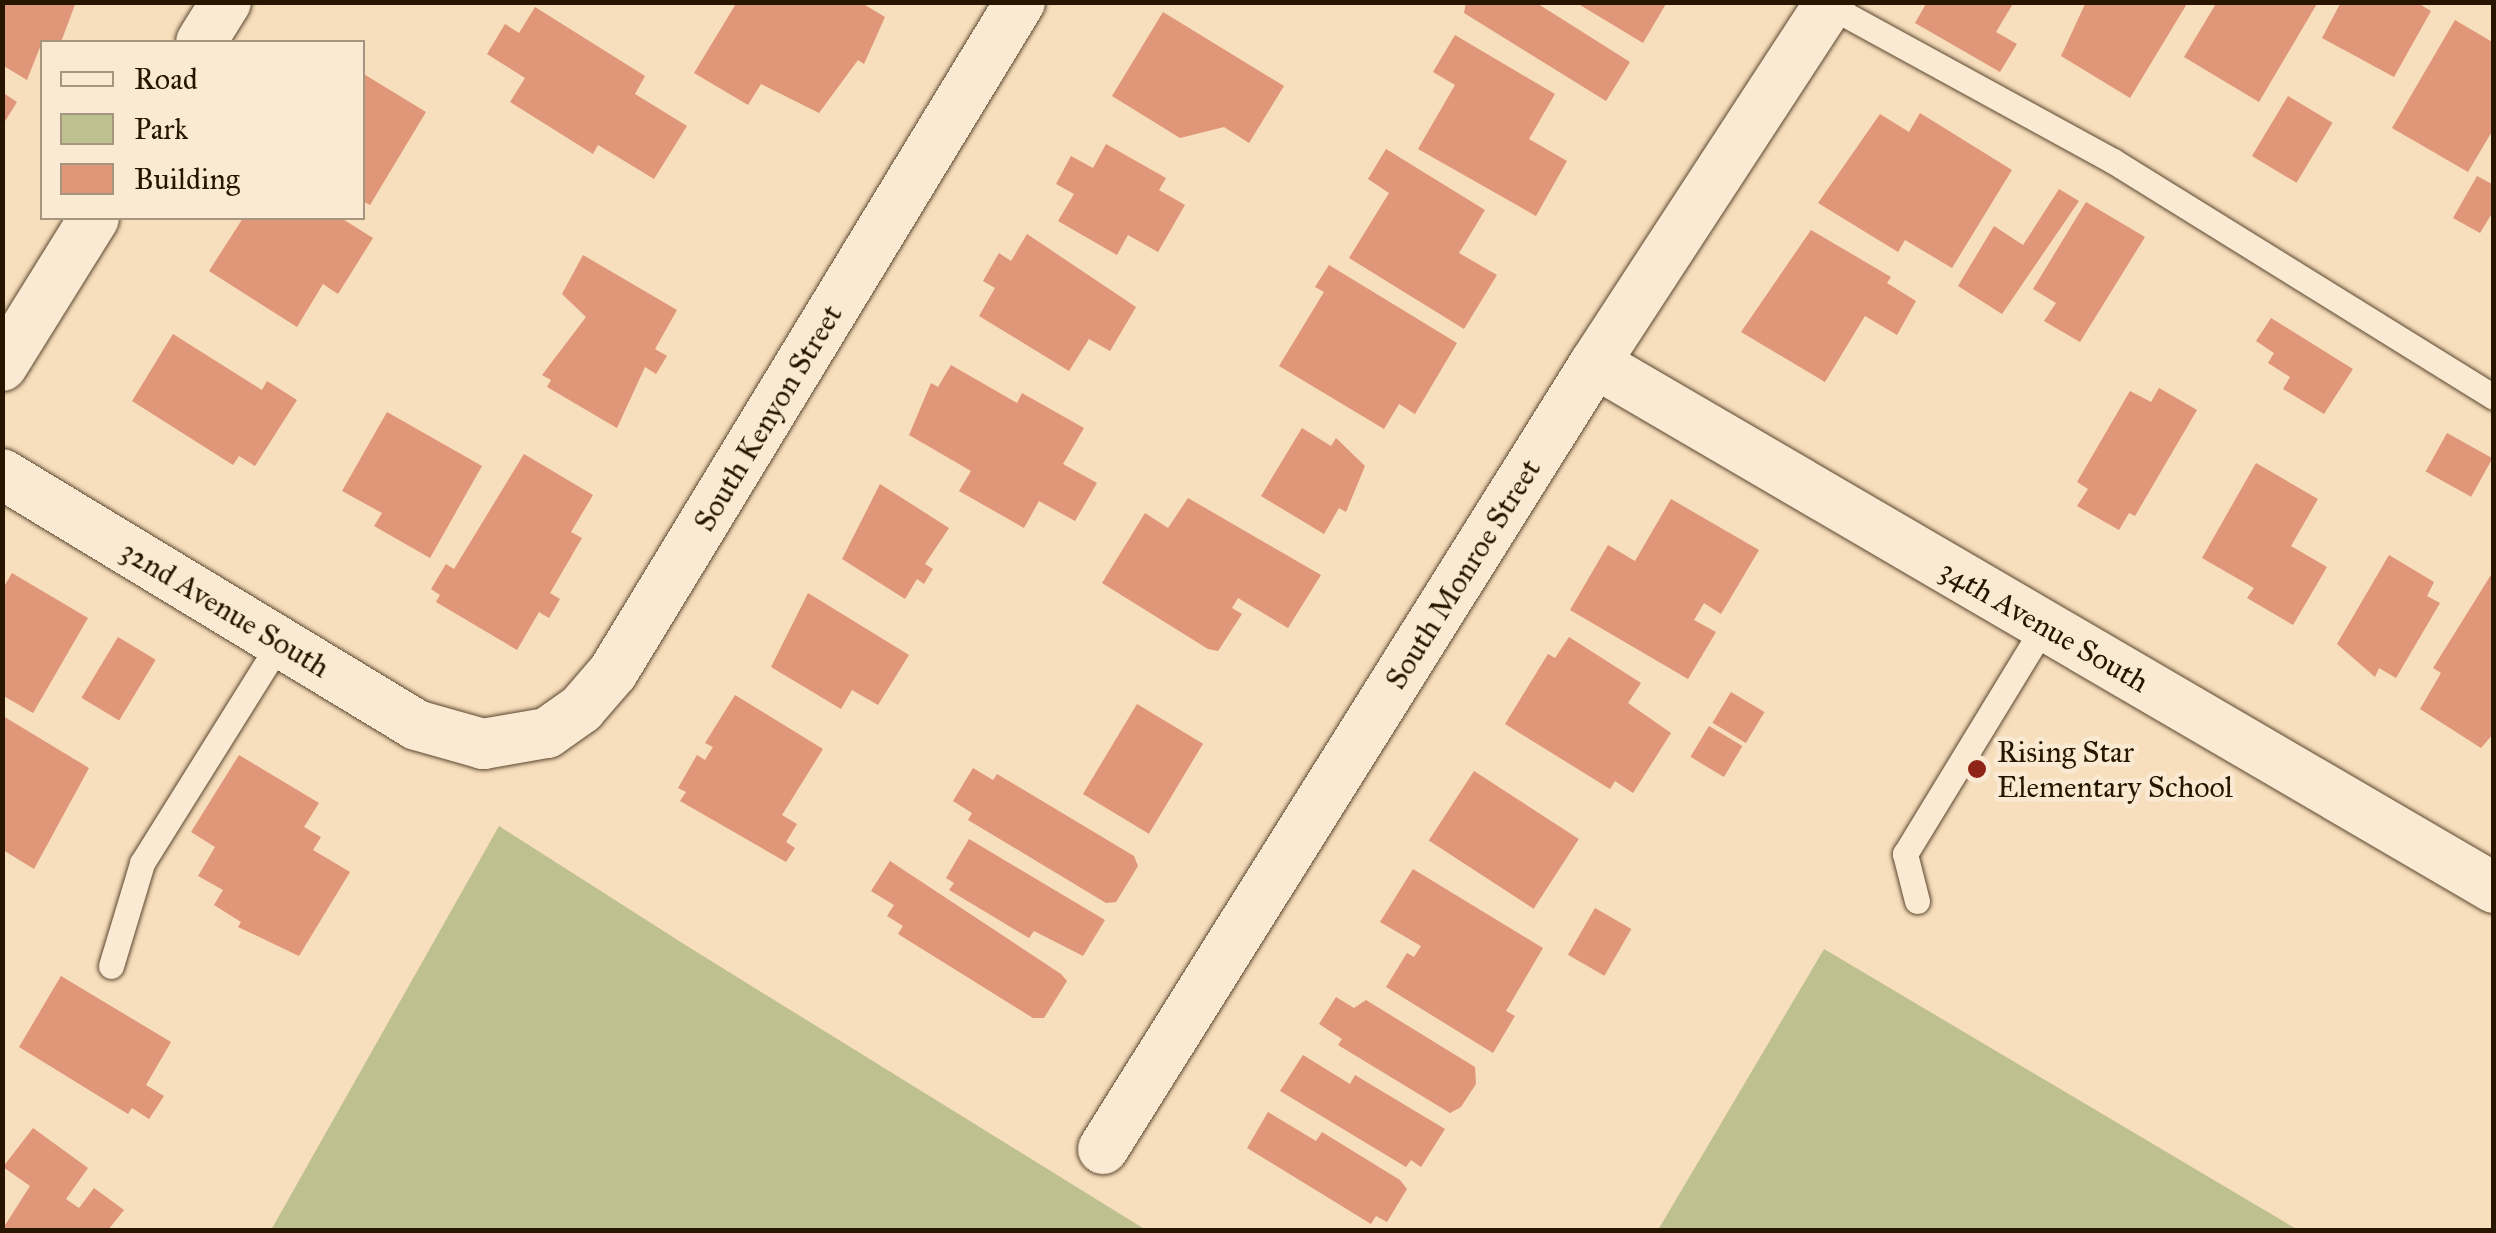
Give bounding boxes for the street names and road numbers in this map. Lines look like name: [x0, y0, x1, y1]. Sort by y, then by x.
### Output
street label: South Kenyon Street: [686, 298, 850, 538]
street label: South Monroe Street: [1378, 452, 1548, 696]
street label: 32nd Avenue South: [114, 533, 336, 685]
street label: 34th Avenue South: [1933, 552, 2155, 700]

